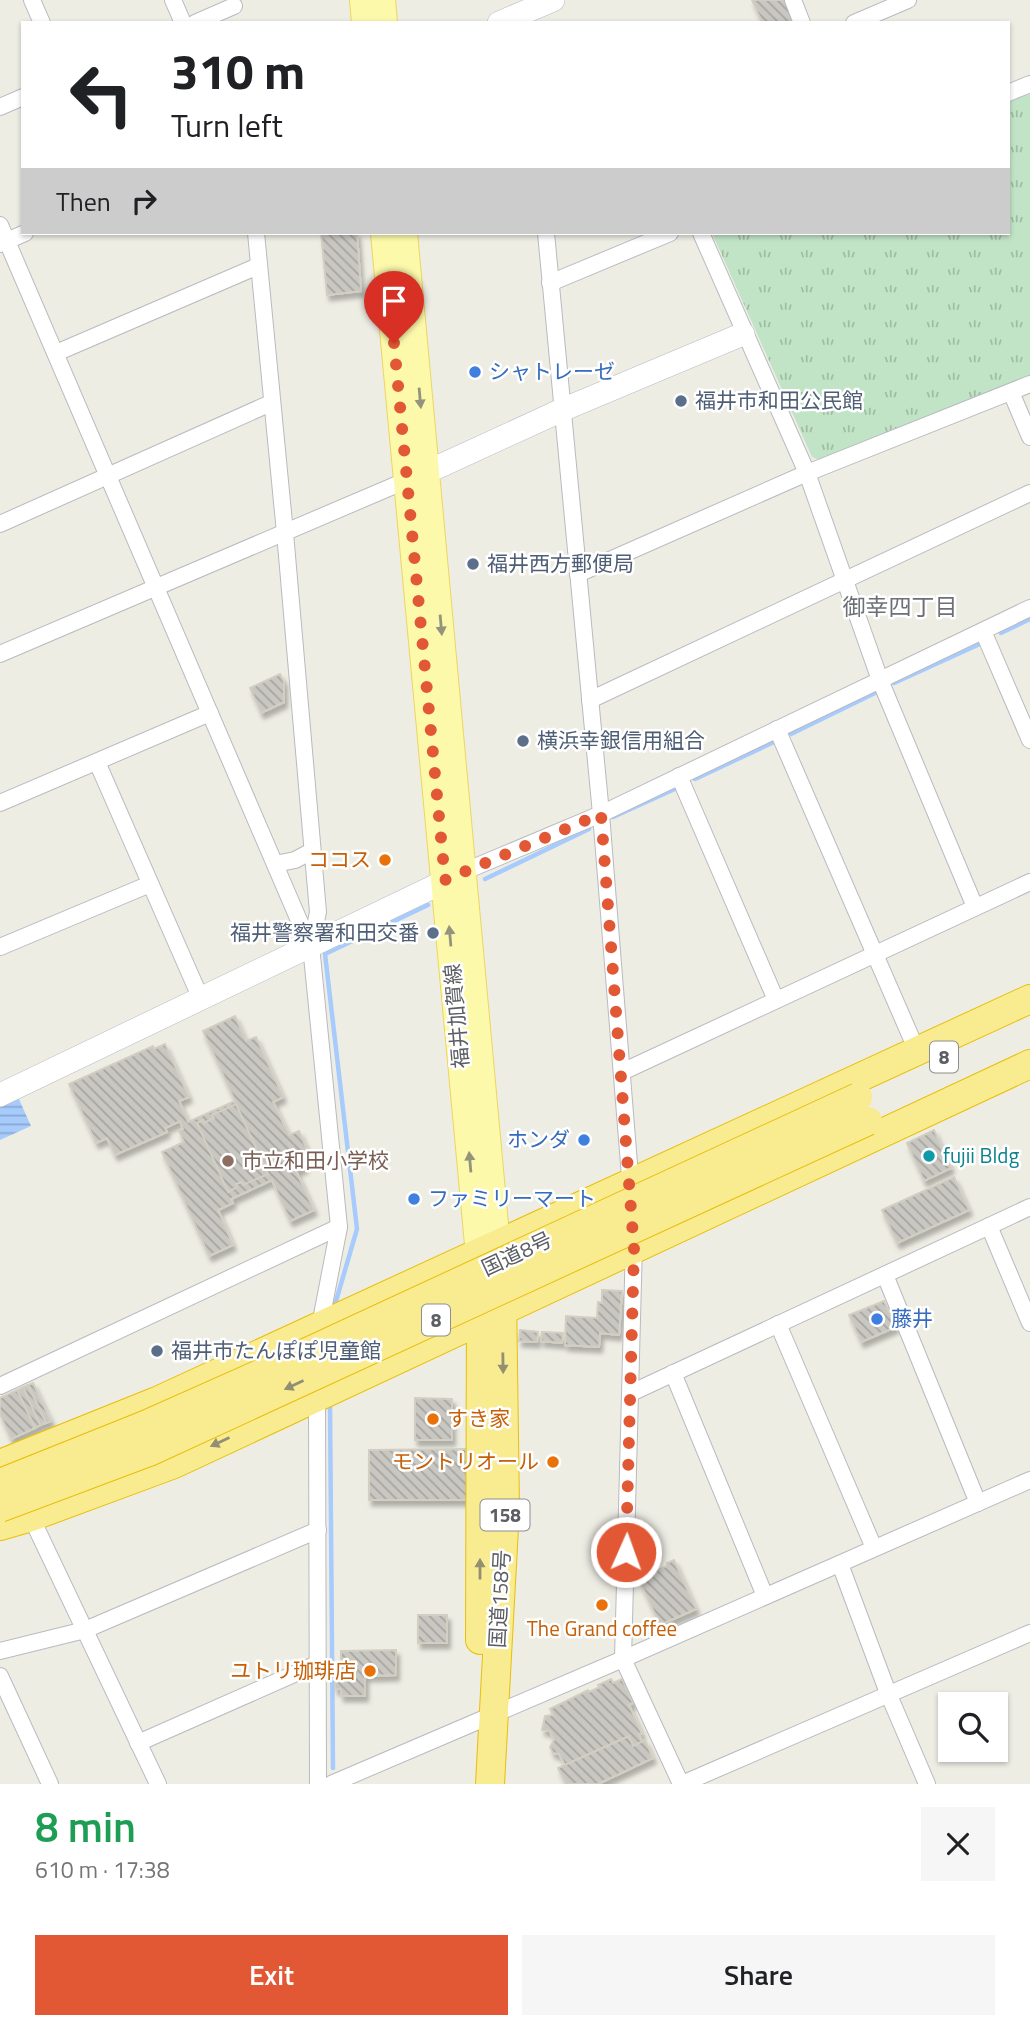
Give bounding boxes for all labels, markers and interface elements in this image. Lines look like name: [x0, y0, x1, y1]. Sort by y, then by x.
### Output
text: 310 m: [171, 33, 305, 108]
icon: left: [56, 49, 147, 140]
text: Turn left: [171, 101, 283, 149]
text: Then: [56, 182, 111, 221]
icon: right: [125, 182, 163, 220]
pin: [364, 271, 424, 343]
icon: arrive: [375, 282, 413, 320]
place label: シャトレーゼ: [489, 355, 615, 387]
marker: シャトレーゼ: [467, 364, 483, 380]
place label: 福井市和田公民館: [695, 384, 863, 416]
one-way arrow: [415, 387, 426, 409]
marker: 福井市和田公民館: [673, 393, 689, 409]
place label: 福井西方郵便局: [487, 547, 634, 579]
marker: 福井西方郵便局: [465, 556, 481, 572]
district label: 御幸四丁目: [843, 589, 958, 624]
one-way arrow: [436, 614, 447, 636]
place label: 横浜幸銀信用組合: [537, 724, 705, 756]
marker: 横浜幸銀信用組合: [515, 733, 531, 749]
place label: ココス: [308, 843, 371, 875]
marker: ココス: [377, 852, 393, 868]
place label: 福井警察署和田交番: [230, 916, 419, 948]
marker: 福井警察署和田交番: [425, 925, 441, 941]
one-way arrow: [444, 925, 455, 947]
street label: 福井加賀線: [435, 962, 477, 1070]
road number: 8: [930, 1042, 958, 1072]
place label: ホンダ: [507, 1123, 570, 1155]
marker: ホンダ: [576, 1132, 592, 1148]
place label: fujii Bldg: [943, 1139, 1019, 1171]
place label: 市立和田小学校: [242, 1144, 389, 1176]
marker: fujii Bldg: [921, 1148, 937, 1164]
one-way arrow: [464, 1151, 475, 1173]
marker: 市立和田小学校: [220, 1153, 236, 1169]
place label: ファミリーマート: [428, 1182, 596, 1214]
marker: ファミリーマート: [406, 1191, 422, 1207]
street label: 国道8号: [476, 1223, 557, 1283]
place label: 藤井: [891, 1302, 933, 1334]
road number: 8: [422, 1304, 450, 1336]
marker: 藤井: [869, 1311, 885, 1327]
place label: 福井市たんぽぽ児童館: [171, 1334, 381, 1366]
marker: 福井市たんぽぽ児童館: [149, 1343, 165, 1359]
one-way arrow: [498, 1352, 509, 1374]
one-way arrow: [284, 1379, 304, 1391]
place label: すき家: [447, 1402, 510, 1434]
marker: すき家: [425, 1411, 441, 1427]
one-way arrow: [210, 1436, 230, 1448]
place label: モントリオール: [392, 1445, 539, 1477]
marker: モントリオール: [545, 1454, 561, 1470]
road number: 158: [480, 1499, 530, 1530]
position arrow: [589, 1515, 663, 1589]
street label: 国道158号: [480, 1549, 518, 1649]
one-way arrow: [474, 1558, 486, 1580]
marker: The Grand coffee: [594, 1597, 610, 1613]
place label: The Grand coffee: [527, 1612, 677, 1644]
place label: ユトリ珈琲店: [230, 1654, 356, 1686]
marker: ユトリ珈琲店: [362, 1663, 378, 1679]
map controls: [938, 1692, 1008, 1762]
button: search: [938, 1692, 1008, 1762]
text: 8 min: [35, 1794, 136, 1858]
button: close: [921, 1807, 995, 1881]
text: 610 m · 17:38: [35, 1852, 170, 1887]
button: Exit: [35, 1935, 508, 2015]
button: Share: [522, 1935, 995, 2015]

